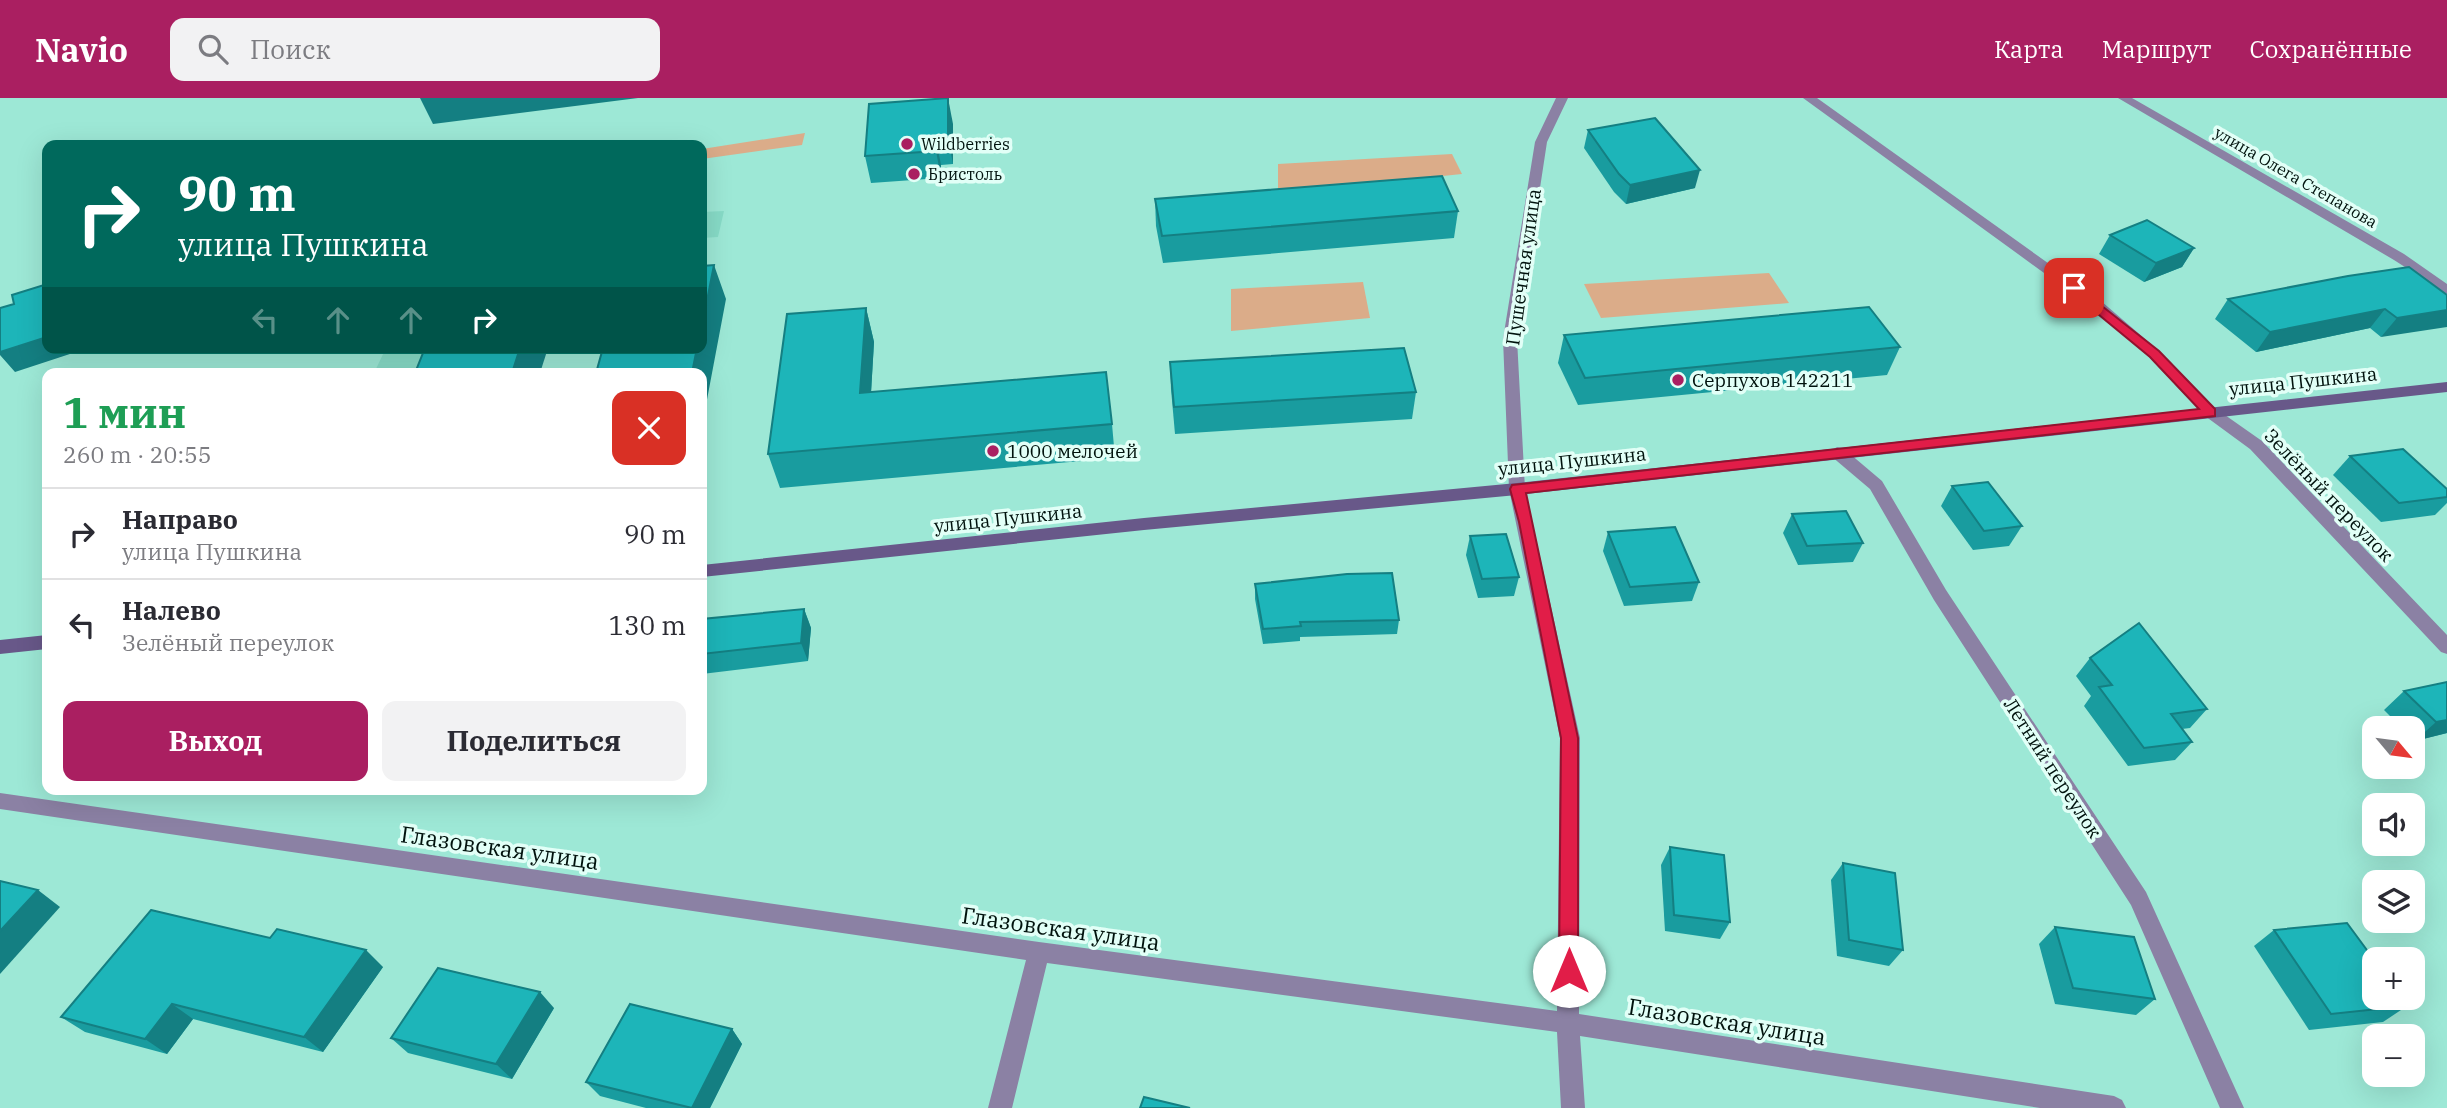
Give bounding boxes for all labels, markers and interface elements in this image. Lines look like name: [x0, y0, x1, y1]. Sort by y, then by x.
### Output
search box: [170, 18, 660, 81]
text: Navio: [35, 28, 128, 71]
icon: search: [194, 30, 232, 68]
text: Поиск: [250, 32, 331, 66]
text: Карта: [1994, 33, 2064, 65]
text: Маршрут: [2102, 33, 2211, 65]
text: Сохранённые: [2249, 33, 2412, 65]
street label: улица Олега Степанова: [2211, 122, 2381, 232]
place label: Wildberries: [921, 134, 1010, 154]
marker: Wildberries: [899, 136, 915, 152]
text: 90 m: [178, 161, 296, 224]
place label: Бристоль: [928, 164, 1003, 184]
marker: Бристоль: [906, 166, 922, 182]
icon: right: [63, 168, 154, 259]
street label: Пушечная улица: [1500, 187, 1546, 347]
text: улица Пушкина: [178, 223, 429, 265]
pin: [2044, 258, 2104, 318]
icon: arrive: [2055, 269, 2093, 307]
icon: left: [246, 301, 284, 339]
icon: ahead: [319, 301, 357, 339]
icon: ahead: [392, 301, 430, 339]
icon: right: [465, 301, 503, 339]
street label: улица Пушкина: [2228, 361, 2378, 401]
place label: Серпухов 142211: [1692, 368, 1853, 392]
marker: Серпухов 142211: [1670, 372, 1686, 388]
text: 1 мин: [63, 385, 186, 440]
button: close: [612, 391, 686, 465]
street label: Зелёный переулок: [2259, 424, 2399, 566]
text: 260 m · 20:55: [63, 439, 212, 469]
place label: 1000 мелочей: [1007, 439, 1138, 463]
street label: улица Пушкина: [1497, 441, 1647, 481]
marker: 1000 мелочей: [985, 443, 1001, 459]
street label: улица Пушкина: [933, 498, 1083, 538]
text: Направо: [122, 502, 238, 536]
icon: right: [63, 515, 101, 553]
text: 90 m: [624, 517, 686, 551]
text: улица Пушкина: [122, 536, 302, 566]
text: Налево: [122, 593, 221, 627]
icon: left: [63, 606, 101, 644]
text: 130 m: [608, 608, 686, 642]
text: Зелёный переулок: [122, 627, 334, 657]
street label: Летний переулок: [1999, 693, 2107, 843]
button: Выход: [63, 701, 368, 781]
button: Поделиться: [382, 701, 686, 781]
north arrow: [2362, 716, 2426, 779]
map controls: [2362, 716, 2425, 1087]
button: sound: [2362, 793, 2425, 856]
street label: Глазовская улица: [399, 818, 601, 876]
button: layers: [2362, 870, 2425, 933]
street label: Глазовская улица: [960, 899, 1162, 957]
position arrow: [1532, 934, 1606, 1008]
button: +: [2362, 947, 2425, 1010]
street label: Глазовская улица: [1626, 991, 1828, 1051]
button: −: [2362, 1024, 2425, 1087]

